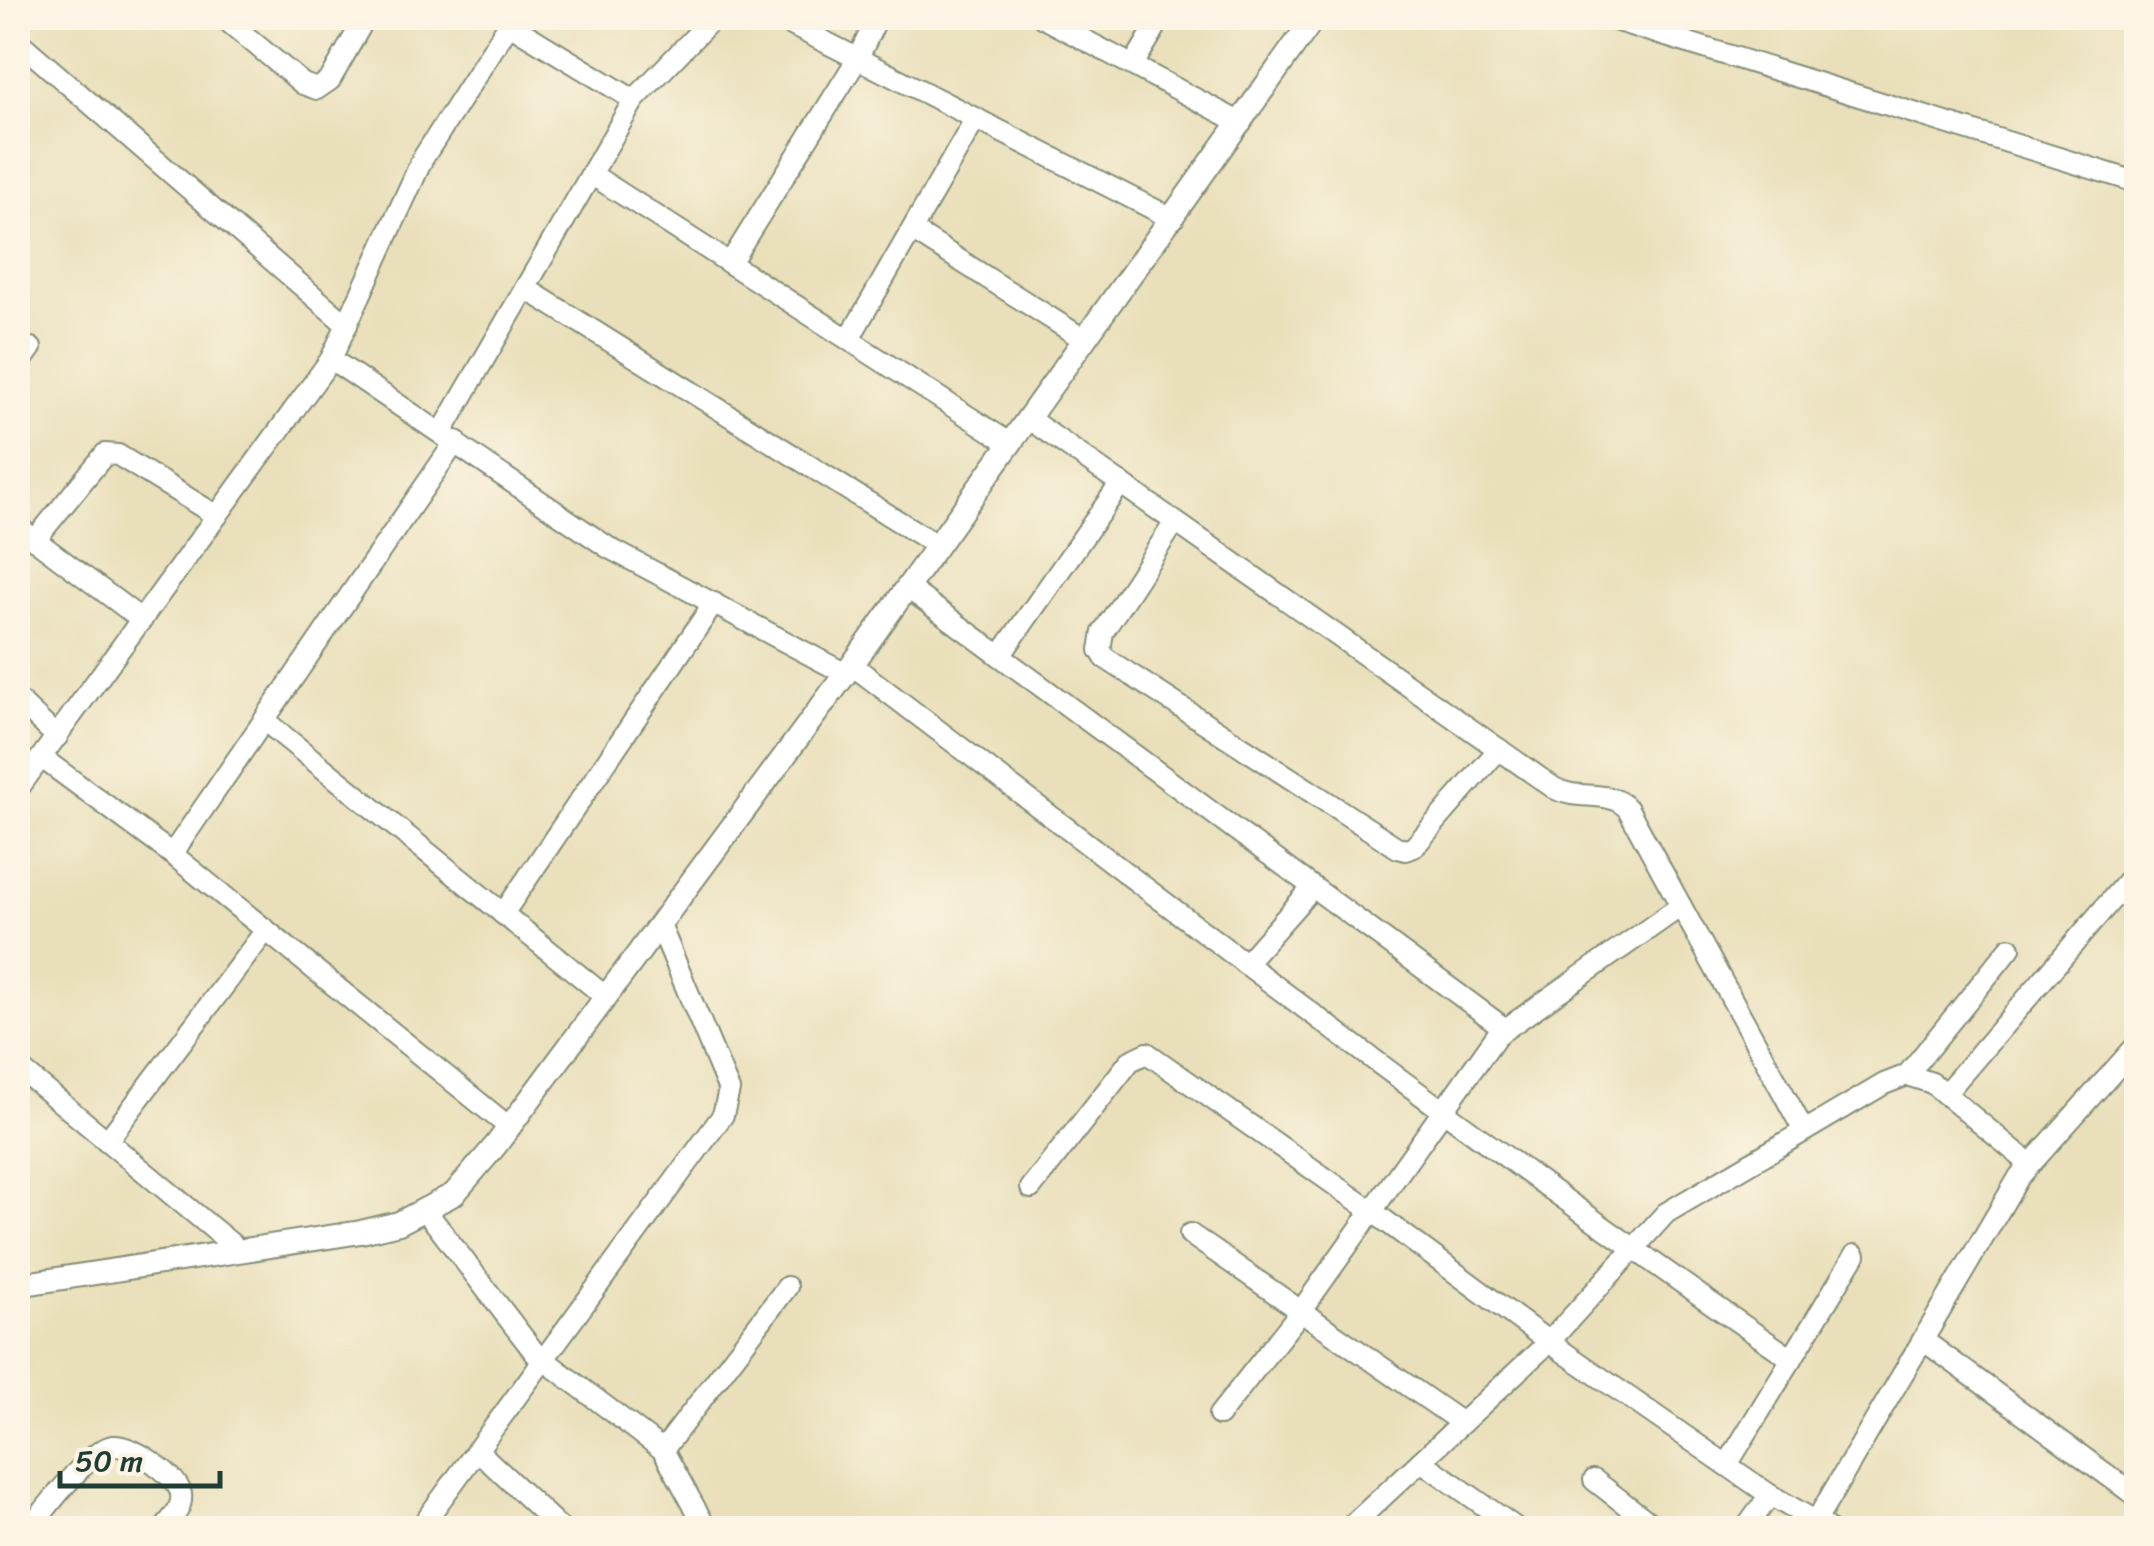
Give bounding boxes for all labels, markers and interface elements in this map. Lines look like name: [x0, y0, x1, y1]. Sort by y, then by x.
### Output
scale bar: [60, 1426, 220, 1488]
text: 50 m: [75, 1434, 143, 1488]

